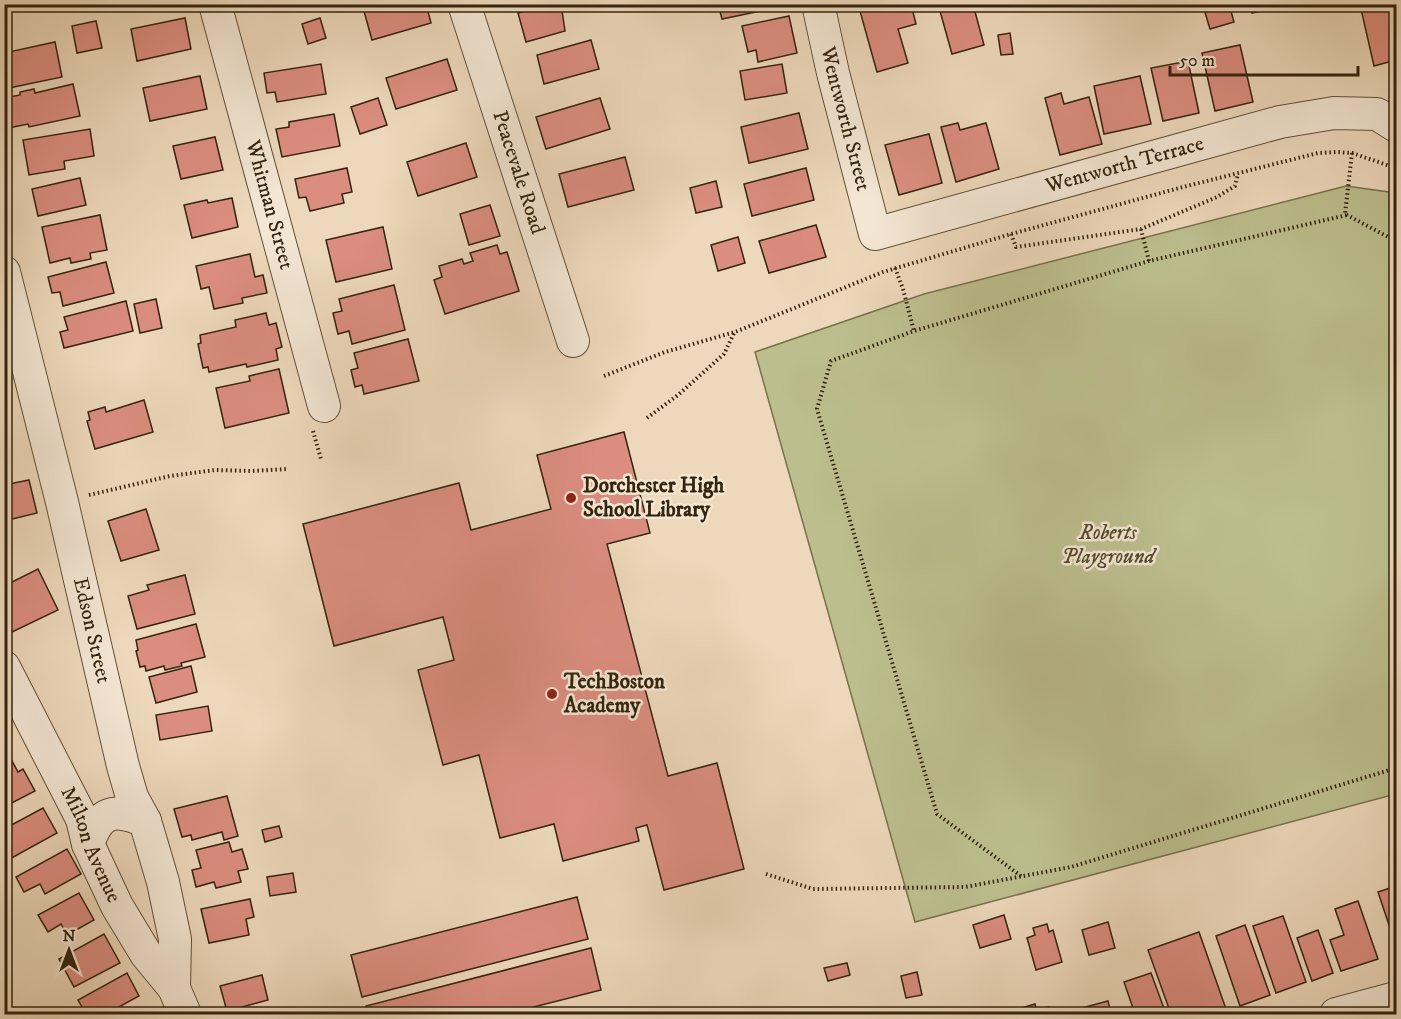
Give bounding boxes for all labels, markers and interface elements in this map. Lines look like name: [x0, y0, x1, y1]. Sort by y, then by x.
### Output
scale bar: [1170, 39, 1358, 77]
street label: Wentworth Street: [814, 43, 876, 194]
text: 50 m: [1179, 50, 1215, 72]
street label: Peacevale Road: [486, 107, 551, 238]
street label: Wentworth Terrace: [1042, 131, 1207, 199]
street label: Whitman Street: [239, 136, 299, 273]
place label: Dorchester High School Library: [583, 473, 725, 523]
marker: Dorchester High School Library: [564, 491, 578, 505]
park label: Roberts Playground: [1062, 520, 1158, 570]
street label: Edson Street: [67, 575, 117, 686]
place label: TechBoston Academy: [563, 669, 666, 719]
marker: TechBoston Academy: [545, 687, 559, 701]
street label: Milton Avenue: [55, 782, 127, 907]
north arrow: [39, 920, 99, 980]
text: N: [62, 926, 76, 946]

